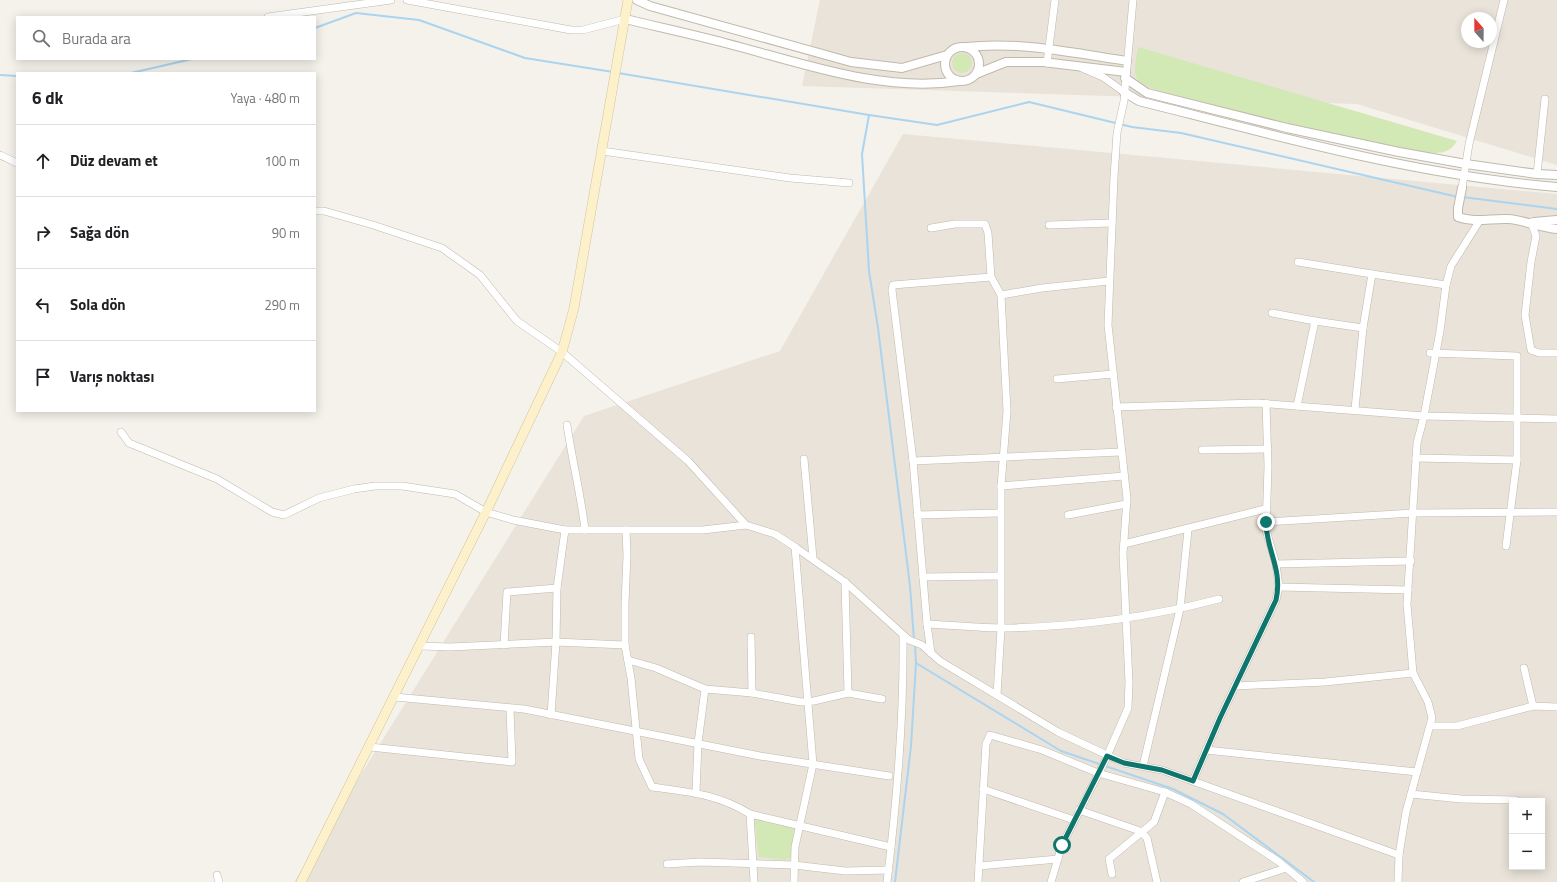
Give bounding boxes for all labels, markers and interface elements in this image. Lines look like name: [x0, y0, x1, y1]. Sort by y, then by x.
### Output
north arrow: [1461, 12, 1497, 48]
search box: [16, 16, 316, 60]
icon: search: [30, 27, 52, 49]
text: Burada ara: [62, 27, 131, 50]
text: 6 dk: [32, 85, 63, 111]
text: Yaya · 480 m: [231, 88, 300, 108]
text: Düz devam et: [70, 149, 158, 172]
icon: ahead: [32, 150, 54, 172]
text: 100 m: [264, 151, 300, 171]
text: Sağa dön: [70, 221, 129, 244]
icon: right: [32, 222, 54, 244]
text: 90 m: [272, 223, 300, 243]
text: Sola dön: [70, 293, 126, 316]
icon: left: [32, 294, 54, 316]
text: 290 m: [264, 295, 300, 315]
text: Varış noktası: [70, 365, 154, 388]
icon: arrive: [32, 366, 54, 388]
route end: [1257, 513, 1275, 531]
map controls: [1509, 798, 1545, 870]
button: +: [1509, 798, 1545, 834]
button: −: [1509, 834, 1545, 870]
route start: [1053, 836, 1071, 854]

